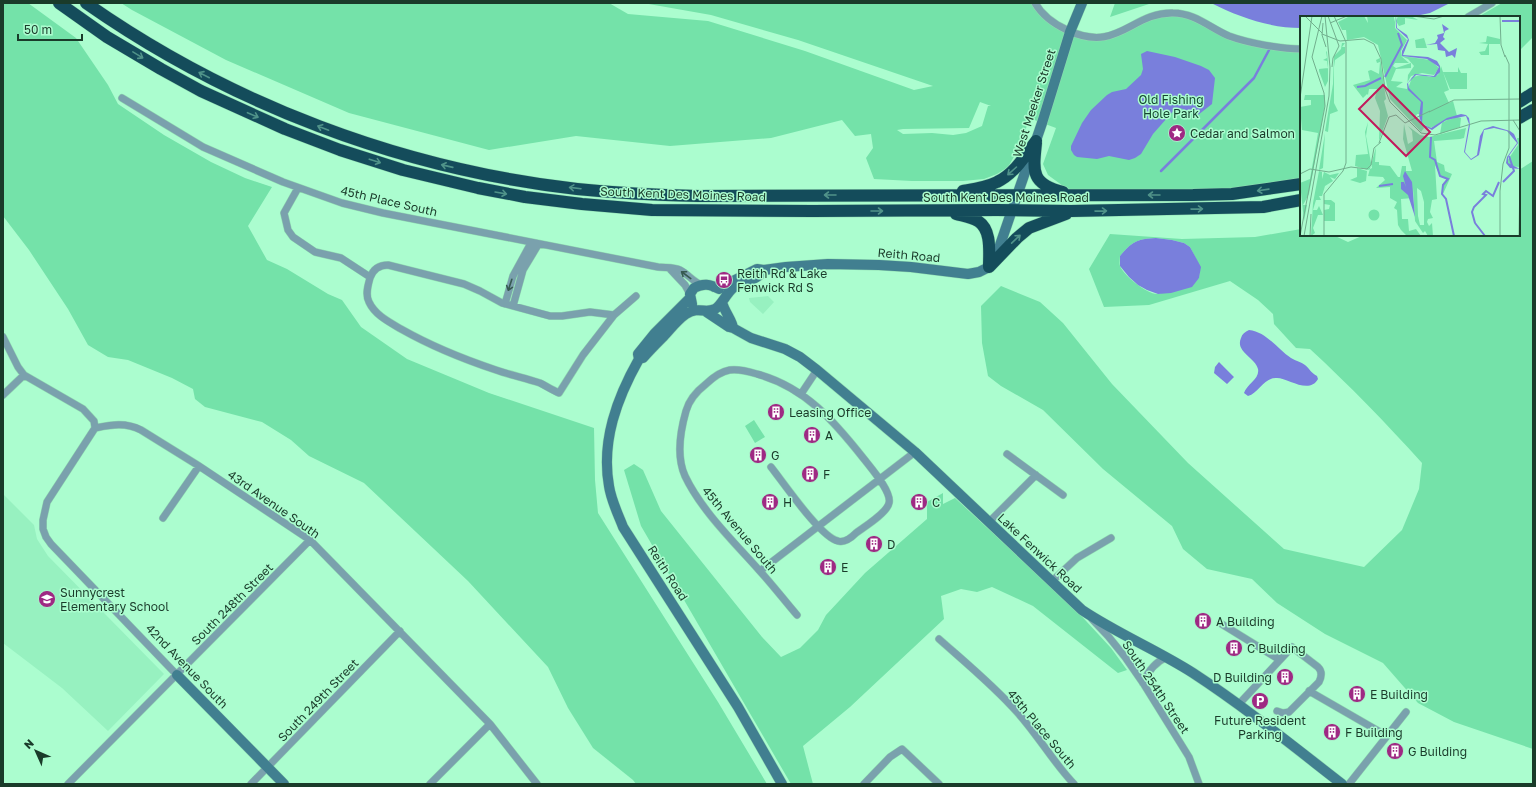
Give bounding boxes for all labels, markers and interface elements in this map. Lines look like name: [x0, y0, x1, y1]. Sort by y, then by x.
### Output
scale bar: [18, 16, 82, 42]
inset map: [1300, 16, 1520, 236]
text: 50 m: [24, 22, 52, 37]
street label: West Meeker Street: [1009, 47, 1059, 159]
one-way arrow: [132, 52, 144, 60]
one-way arrow: [199, 71, 211, 78]
park label: Old Fishing Hole Park: [1138, 92, 1204, 121]
one-way arrow: [247, 112, 259, 120]
one-way arrow: [318, 123, 330, 131]
place icon: Cedar and Salmon: [1167, 123, 1187, 143]
place label: Cedar and Salmon: [1190, 126, 1295, 141]
one-way arrow: [368, 158, 381, 165]
one-way arrow: [441, 161, 454, 169]
one-way arrow: [1006, 167, 1017, 176]
street label: 45th Place South: [339, 183, 439, 219]
one-way arrow: [569, 184, 582, 192]
street label: South Kent Des Moines Road: [600, 184, 766, 204]
one-way arrow: [1257, 186, 1270, 194]
one-way arrow: [494, 189, 507, 197]
street label: South Kent Des Moines Road: [923, 190, 1089, 205]
one-way arrow: [824, 191, 837, 199]
one-way arrow: [1148, 191, 1161, 199]
one-way arrow: [1190, 205, 1203, 212]
one-way arrow: [870, 207, 883, 215]
one-way arrow: [1094, 207, 1107, 215]
one-way arrow: [1011, 234, 1022, 243]
street label: Reith Road: [877, 245, 941, 265]
place label: Reith Rd & Lake Fenwick Rd S: [737, 266, 827, 295]
bus stop icon: Reith Rd & Lake Fenwick Rd S: [714, 270, 734, 290]
one-way arrow: [681, 271, 692, 279]
one-way arrow: [506, 279, 513, 292]
building icon: Leasing Office: [766, 402, 786, 422]
place label: Leasing Office: [789, 405, 871, 420]
building icon: A: [802, 425, 822, 445]
place label: A: [825, 428, 833, 443]
building icon: G: [748, 445, 768, 465]
place label: G: [771, 448, 779, 463]
building icon: F: [800, 464, 820, 484]
street label: 43rd Avenue South: [225, 467, 323, 541]
place label: F: [823, 467, 830, 482]
street label: 45th Avenue South: [699, 483, 781, 577]
building icon: H: [760, 492, 780, 512]
building icon: C: [909, 492, 929, 512]
place label: H: [783, 495, 792, 510]
place label: C: [932, 495, 940, 510]
street label: Lake Fenwick Road: [995, 510, 1085, 596]
building icon: D: [864, 534, 884, 554]
place label: D: [887, 537, 895, 552]
street label: Reith Road: [645, 543, 691, 603]
building icon: E: [818, 557, 838, 577]
street label: South 248th Street: [188, 560, 276, 648]
place label: E: [841, 560, 848, 575]
place label: Sunnycrest Elementary School: [60, 585, 169, 614]
school or university icon: Sunnycrest Elementary School: [37, 589, 57, 609]
building icon: A Building: [1193, 611, 1213, 631]
place label: A Building: [1216, 614, 1275, 629]
street label: 42nd Avenue South: [143, 621, 231, 711]
street label: South 254th Street: [1119, 638, 1193, 737]
building icon: C Building: [1224, 638, 1244, 658]
place label: C Building: [1247, 641, 1306, 656]
street label: South 249th Street: [275, 655, 362, 745]
building icon: D Building: [1275, 667, 1295, 687]
place label: D Building: [1213, 670, 1272, 685]
building icon: E Building: [1347, 684, 1367, 704]
street label: 45th Place South: [1005, 686, 1079, 772]
place label: E Building: [1370, 687, 1428, 702]
parking icon: Future Resident Parking: [1250, 691, 1270, 711]
place label: Future Resident Parking: [1214, 713, 1306, 742]
building icon: F Building: [1322, 722, 1342, 742]
place label: F Building: [1345, 725, 1403, 740]
north arrow: [16, 731, 56, 771]
text: N: [21, 736, 36, 751]
building icon: G Building: [1385, 741, 1405, 761]
place label: G Building: [1408, 744, 1467, 759]

